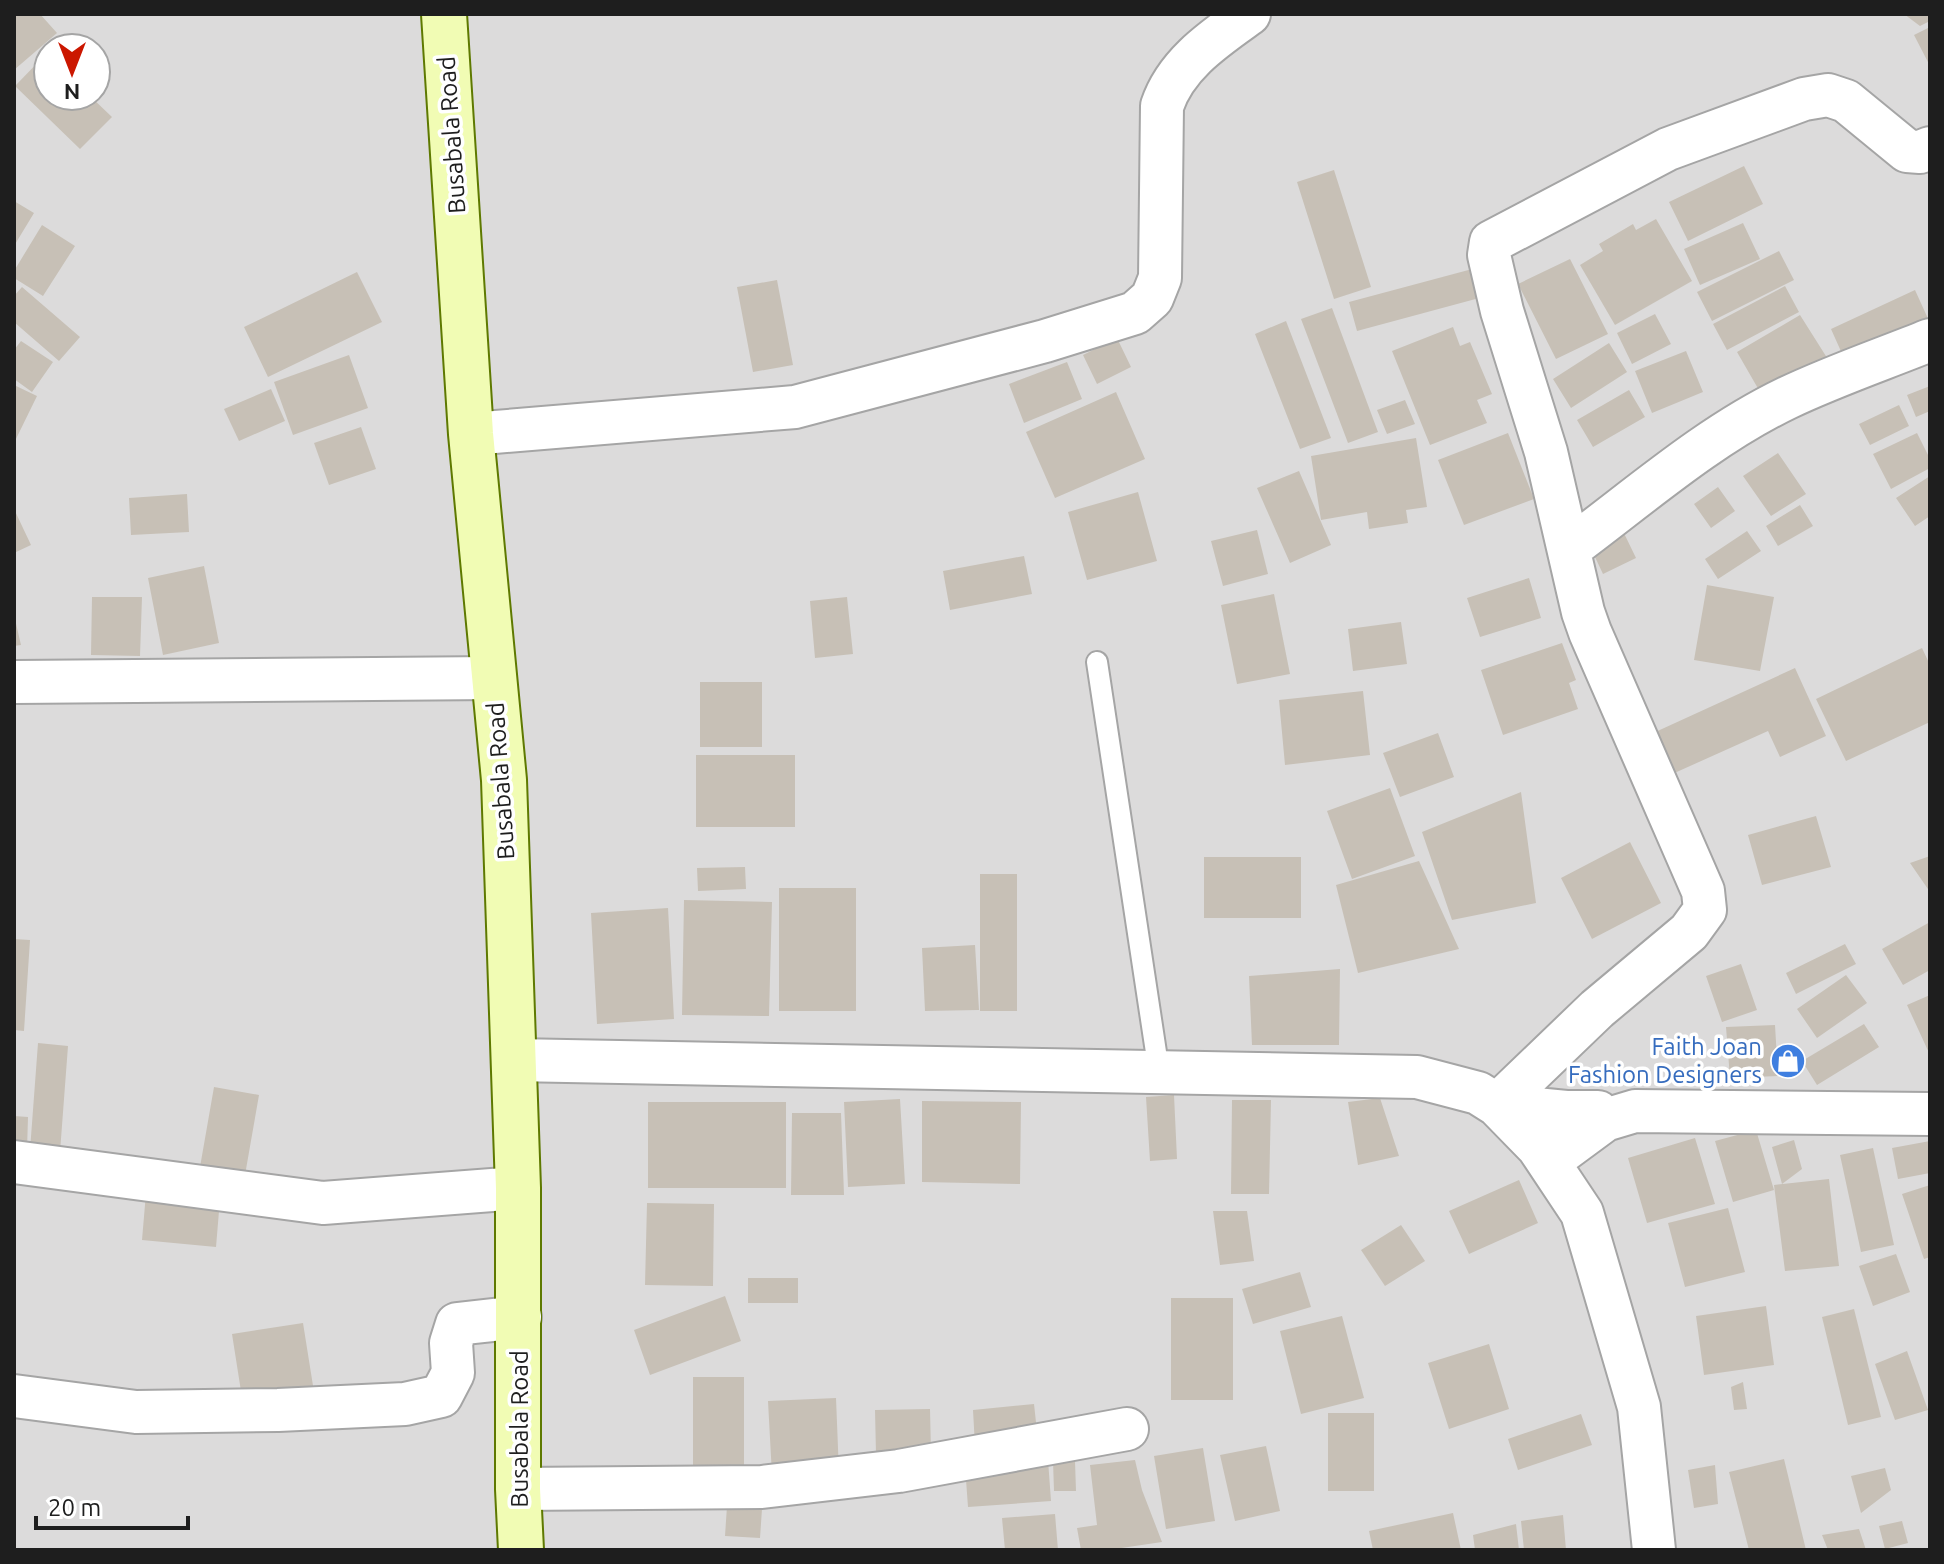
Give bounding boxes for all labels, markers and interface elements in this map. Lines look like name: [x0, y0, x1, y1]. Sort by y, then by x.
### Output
north arrow: [32, 32, 112, 112]
street label: Busabala Road: [433, 56, 470, 215]
text: N: [64, 80, 80, 105]
street label: Busabala Road: [482, 702, 519, 861]
place label: Faith Joan Fashion Designers: [1568, 1033, 1762, 1088]
shop icon: Faith Joan Fashion Designers: [1769, 1042, 1807, 1080]
street label: Busabala Road: [506, 1350, 533, 1508]
scale bar: [36, 1480, 188, 1530]
text: 20 m: [48, 1494, 101, 1521]

